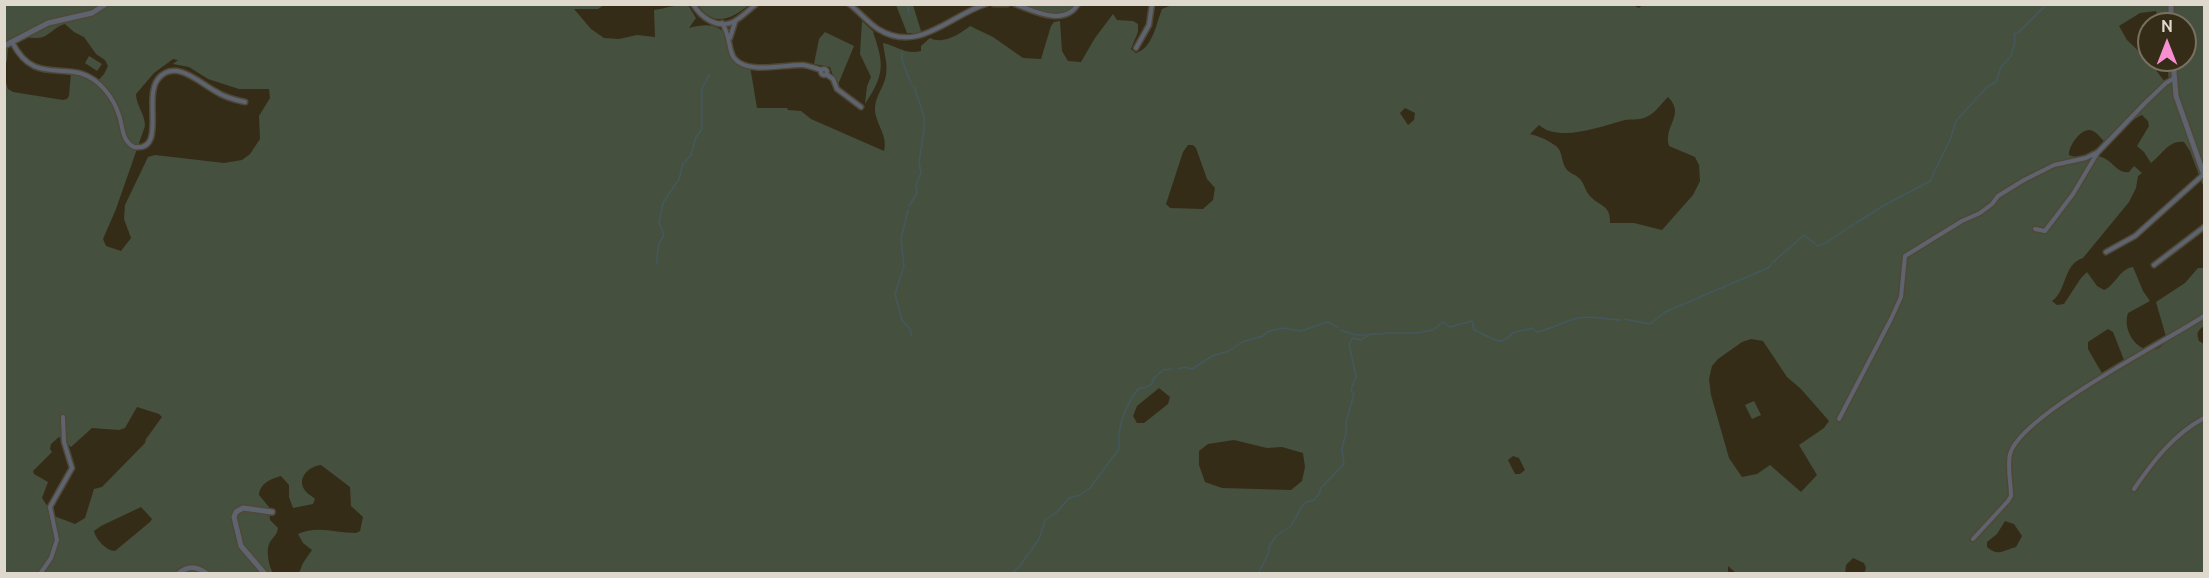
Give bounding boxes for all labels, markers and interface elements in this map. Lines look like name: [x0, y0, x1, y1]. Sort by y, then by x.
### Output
north arrow: [2137, 12, 2197, 72]
text: N: [2161, 17, 2173, 35]

